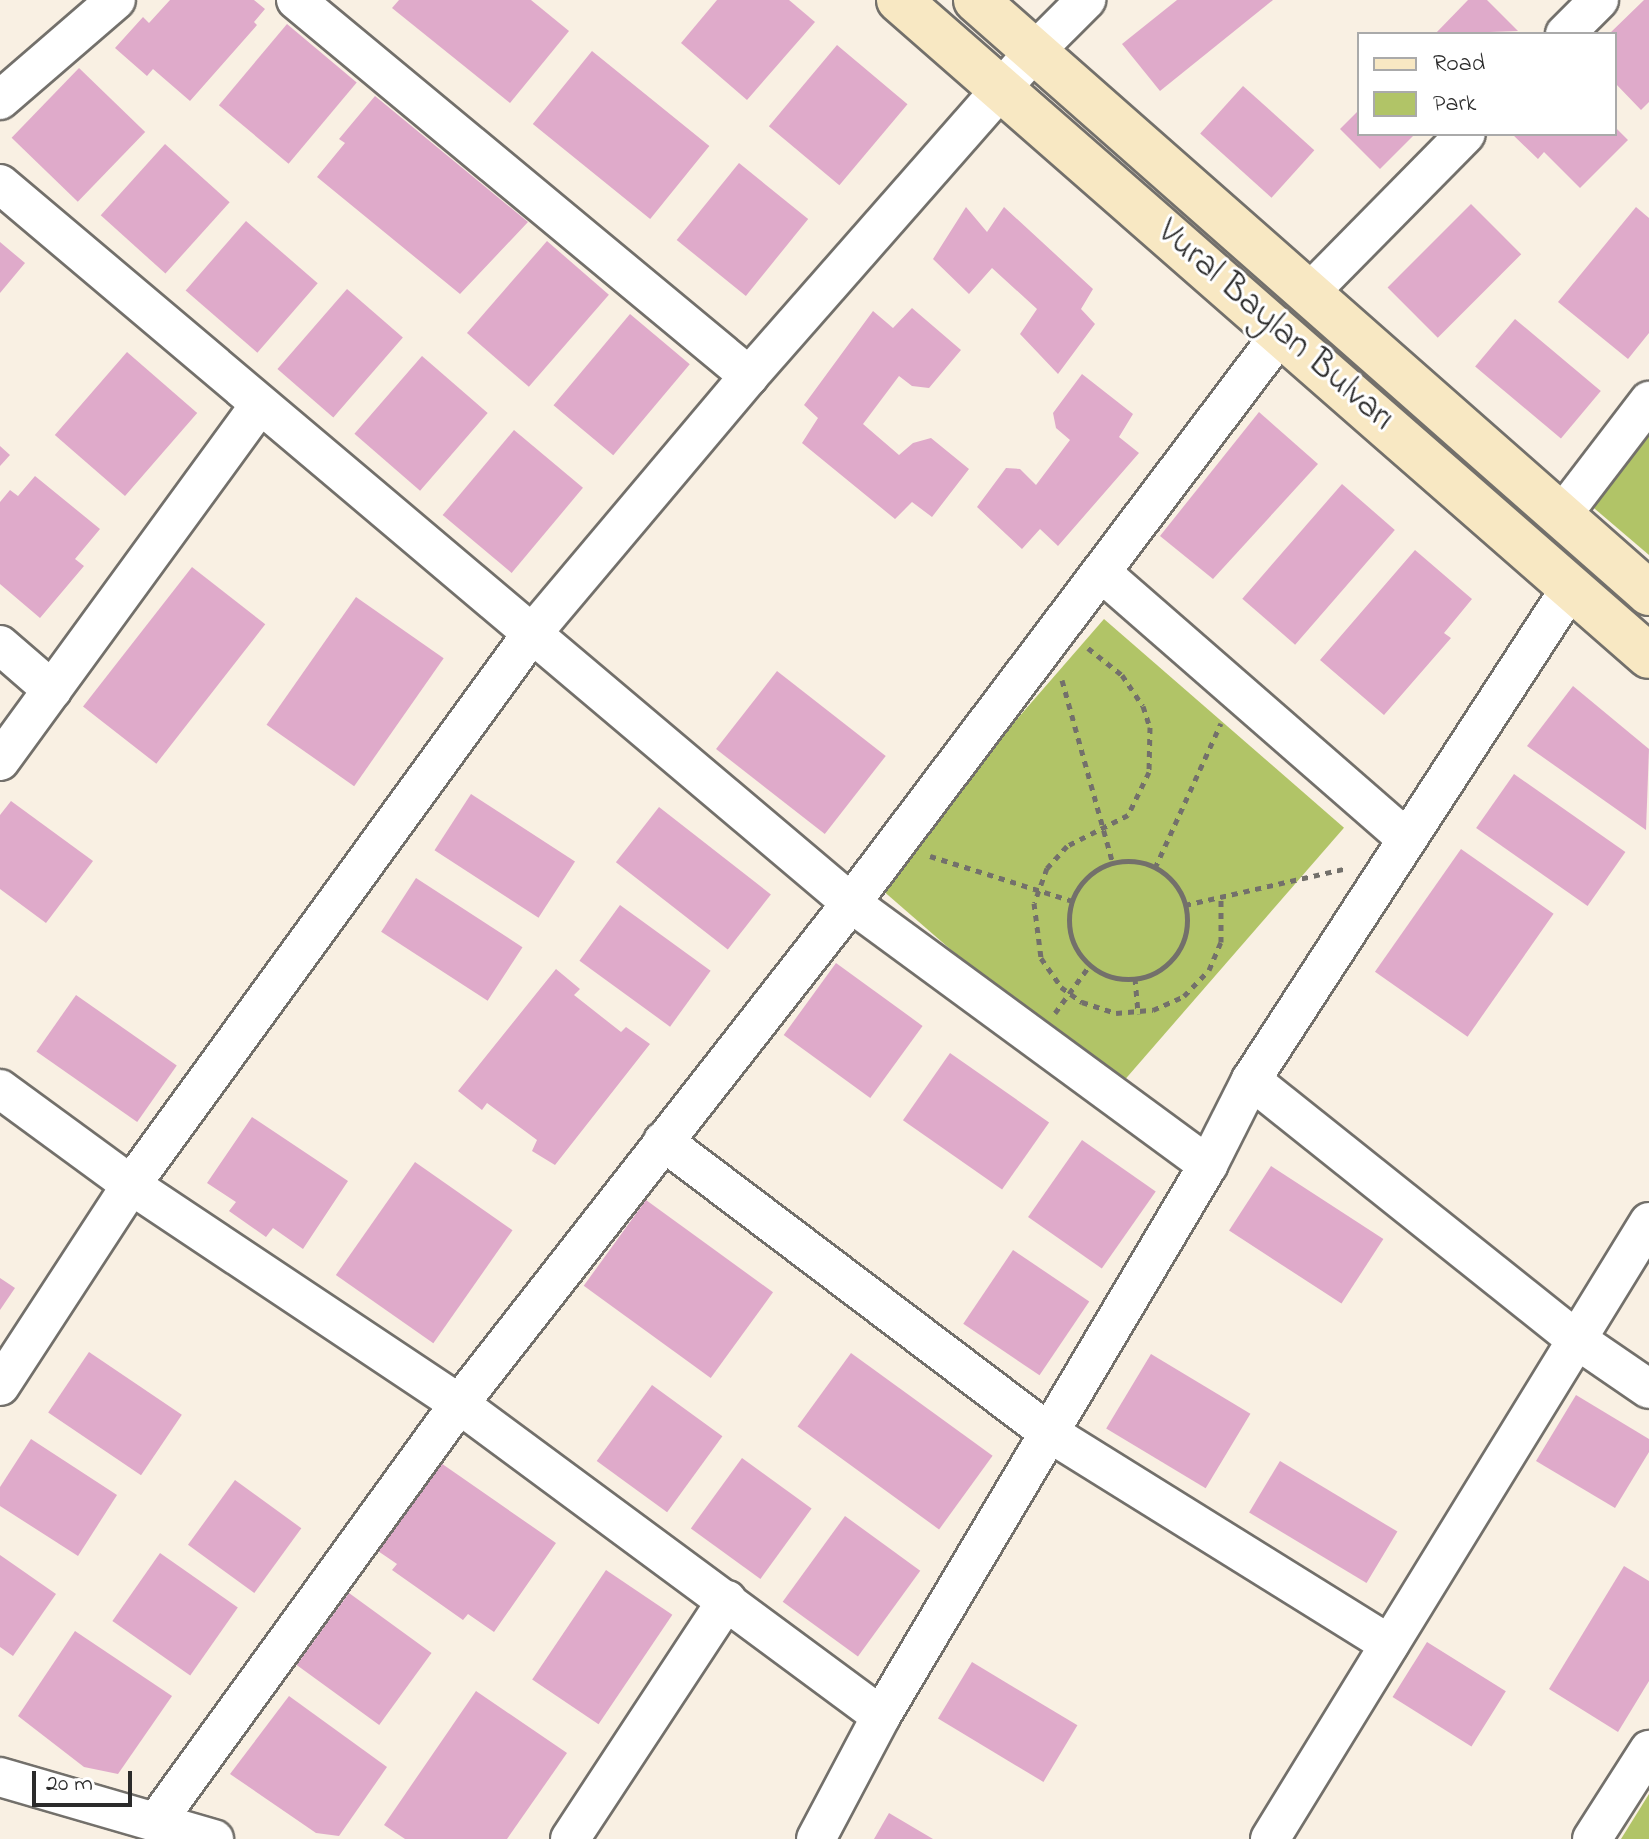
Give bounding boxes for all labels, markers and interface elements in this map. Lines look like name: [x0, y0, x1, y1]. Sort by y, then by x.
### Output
legend: [1357, 32, 1617, 136]
text: Road: [1433, 47, 1485, 82]
text: Park: [1433, 87, 1476, 122]
street label: Vural Baylan Bulvarı: [1147, 211, 1403, 441]
scale bar: [36, 1755, 136, 1805]
text: 20 m: [46, 1767, 93, 1802]

